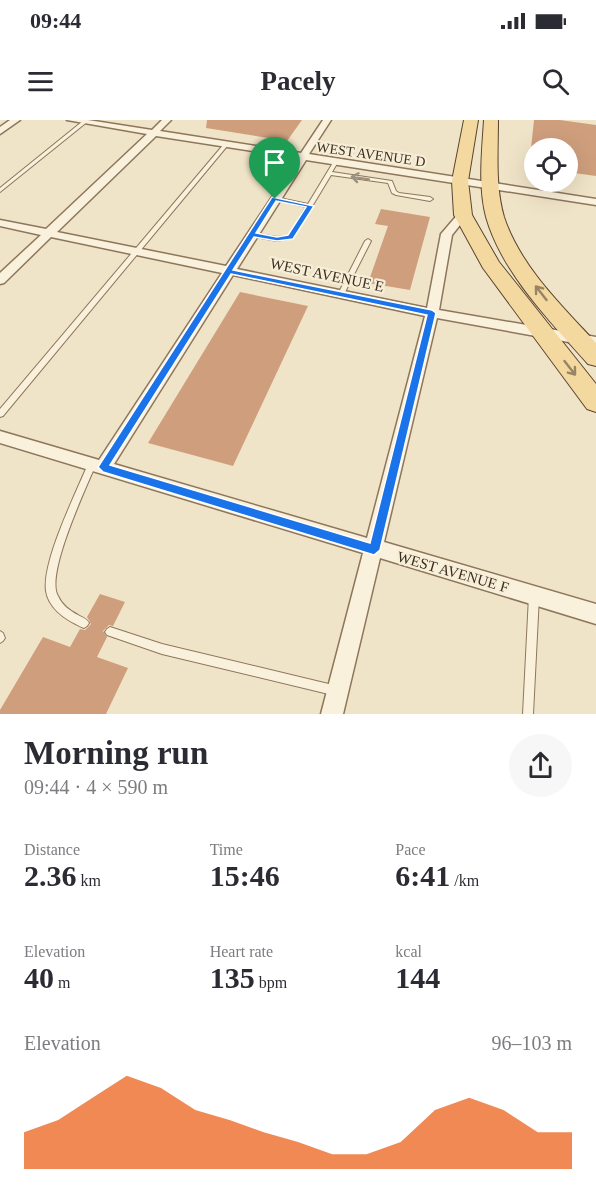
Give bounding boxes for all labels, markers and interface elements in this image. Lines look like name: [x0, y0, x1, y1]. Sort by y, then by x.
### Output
text: 09:44: [30, 8, 81, 33]
icon: menu: [24, 65, 57, 98]
icon: search: [539, 65, 572, 98]
text: Pacely: [261, 66, 335, 96]
pin: [249, 137, 300, 199]
map controls: [524, 138, 578, 192]
button: locate: [524, 138, 578, 192]
street label: WEST AVENUE D: [315, 139, 426, 170]
icon: arrive: [258, 146, 291, 179]
one-way arrow: [351, 172, 371, 183]
street label: WEST AVENUE E: [269, 255, 385, 295]
one-way arrow: [535, 285, 547, 301]
one-way arrow: [563, 360, 577, 375]
street label: WEST AVENUE F: [395, 548, 511, 596]
button: share: [509, 734, 572, 797]
text: Morning run: [24, 735, 208, 771]
text: 09:44 · 4 × 590 m: [24, 776, 168, 798]
text: Distance: [24, 841, 80, 858]
text: Time: [210, 841, 243, 858]
text: Pace: [395, 841, 426, 858]
text: 2.36: [24, 859, 77, 892]
text: 15:46: [210, 859, 280, 892]
text: 6:41: [395, 859, 450, 892]
text: km: [77, 872, 101, 889]
text: /km: [450, 872, 479, 889]
text: Elevation: [24, 943, 85, 960]
text: Heart rate: [210, 943, 273, 960]
text: kcal: [395, 943, 422, 960]
text: 40: [24, 961, 54, 994]
text: 135: [210, 961, 255, 994]
text: 144: [395, 961, 440, 994]
text: m: [54, 974, 70, 991]
text: bpm: [255, 974, 287, 991]
text: Elevation: [24, 1032, 101, 1054]
text: 96–103 m: [491, 1032, 572, 1054]

